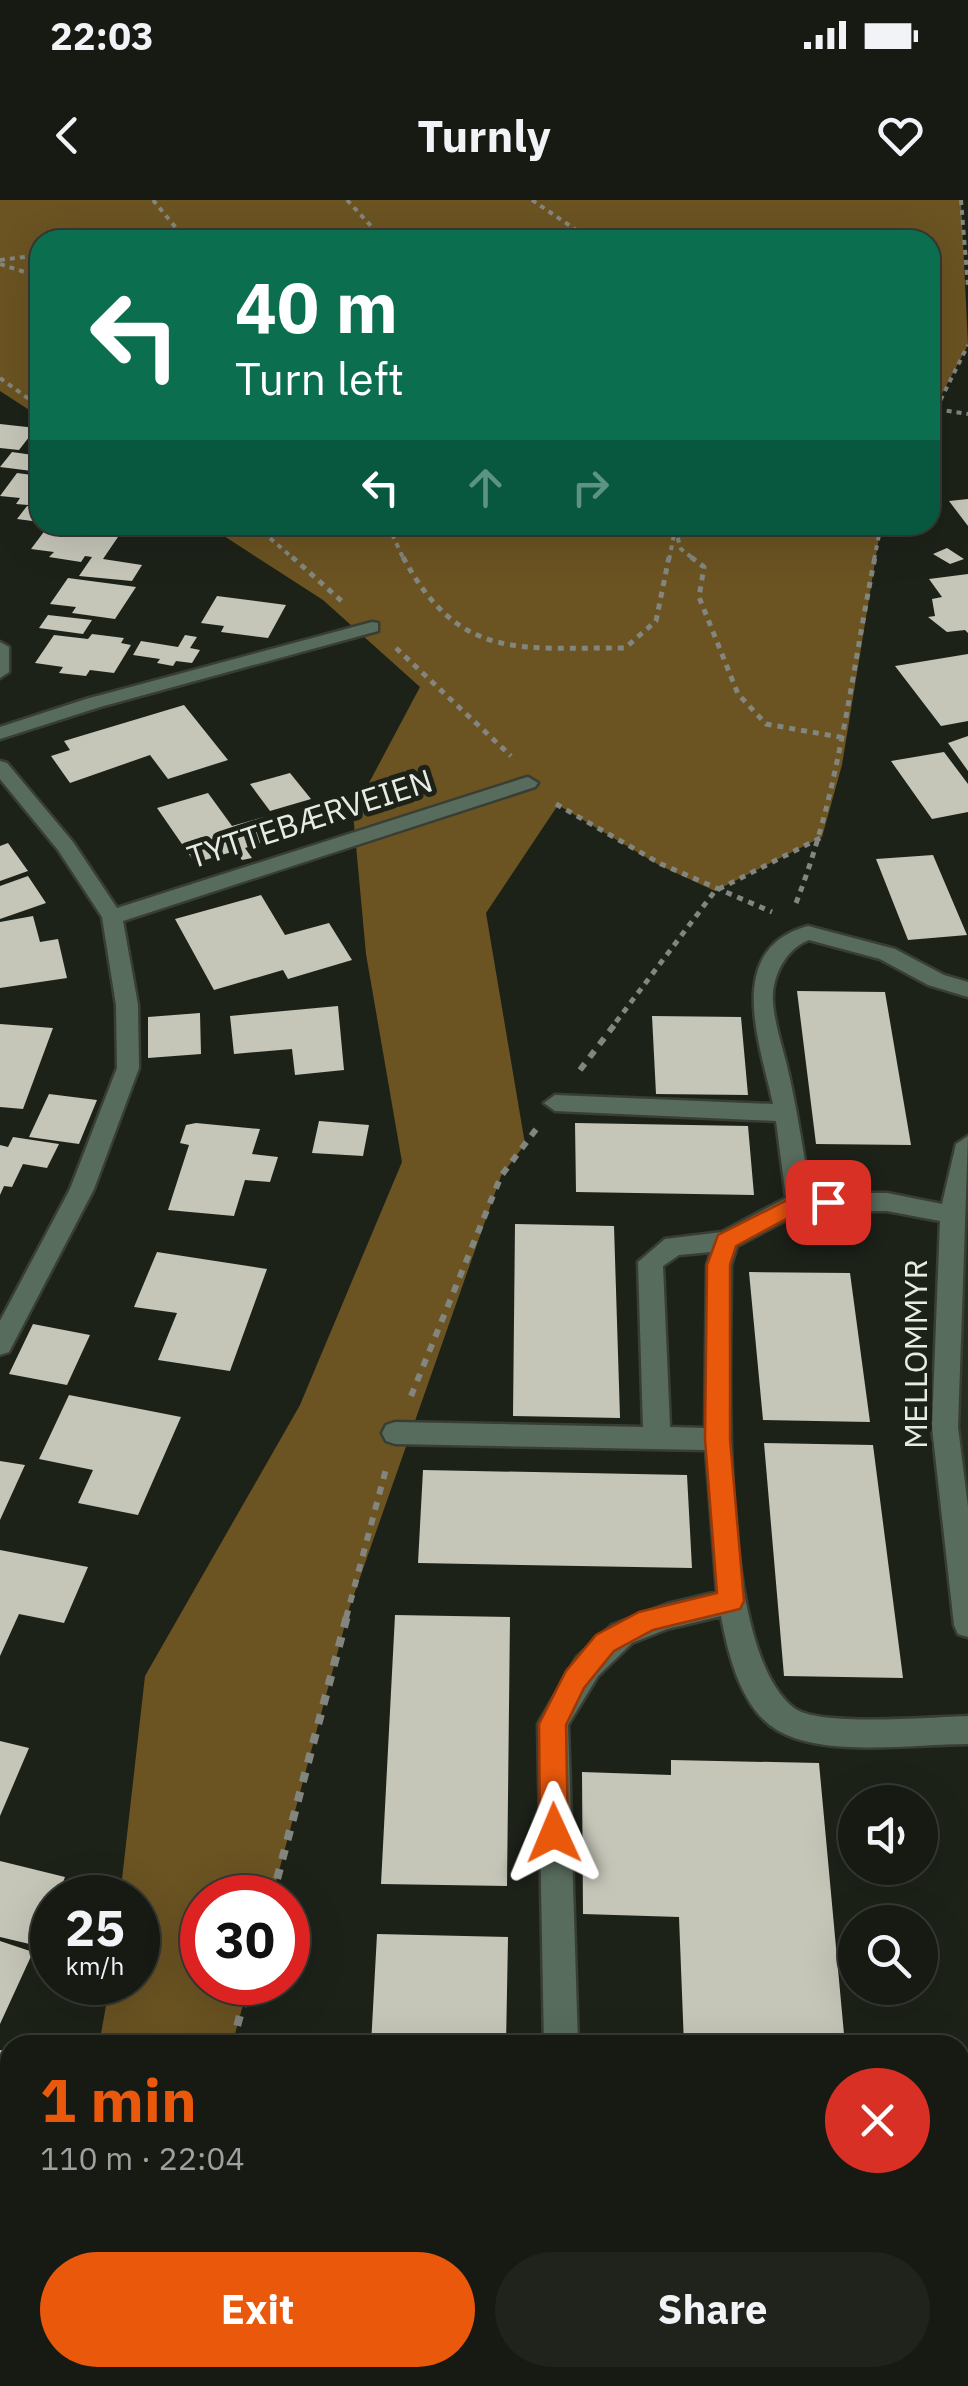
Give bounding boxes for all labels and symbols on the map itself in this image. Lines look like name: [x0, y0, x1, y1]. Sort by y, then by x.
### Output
street label: TYTTEBÆRVEIEN: [182, 759, 437, 877]
pin: [786, 1160, 871, 1245]
street label: MELLOMMYR: [894, 1259, 936, 1449]
position arrow: [502, 1781, 606, 1885]
speed limit sign: 30: [180, 1875, 310, 2005]

